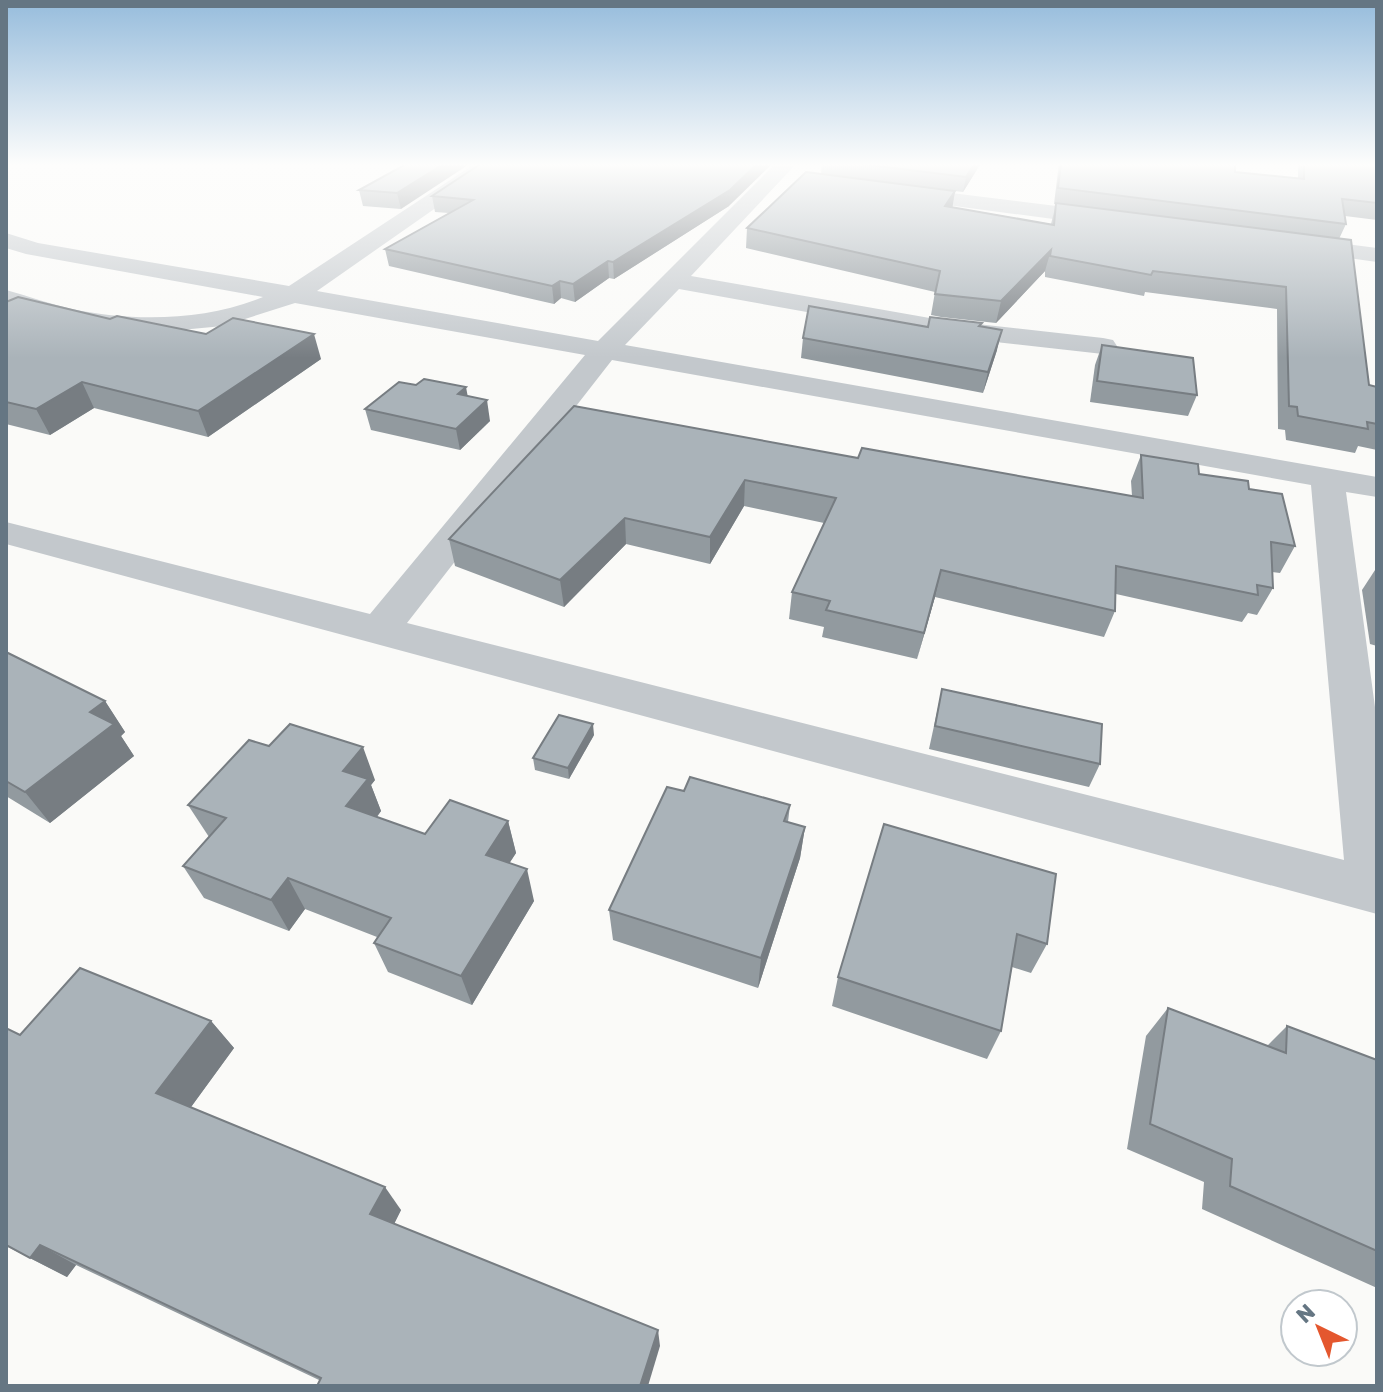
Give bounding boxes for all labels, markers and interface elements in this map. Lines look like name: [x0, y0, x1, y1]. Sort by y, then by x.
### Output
north arrow: [1279, 1288, 1359, 1368]
text: N: [1291, 1298, 1321, 1329]

